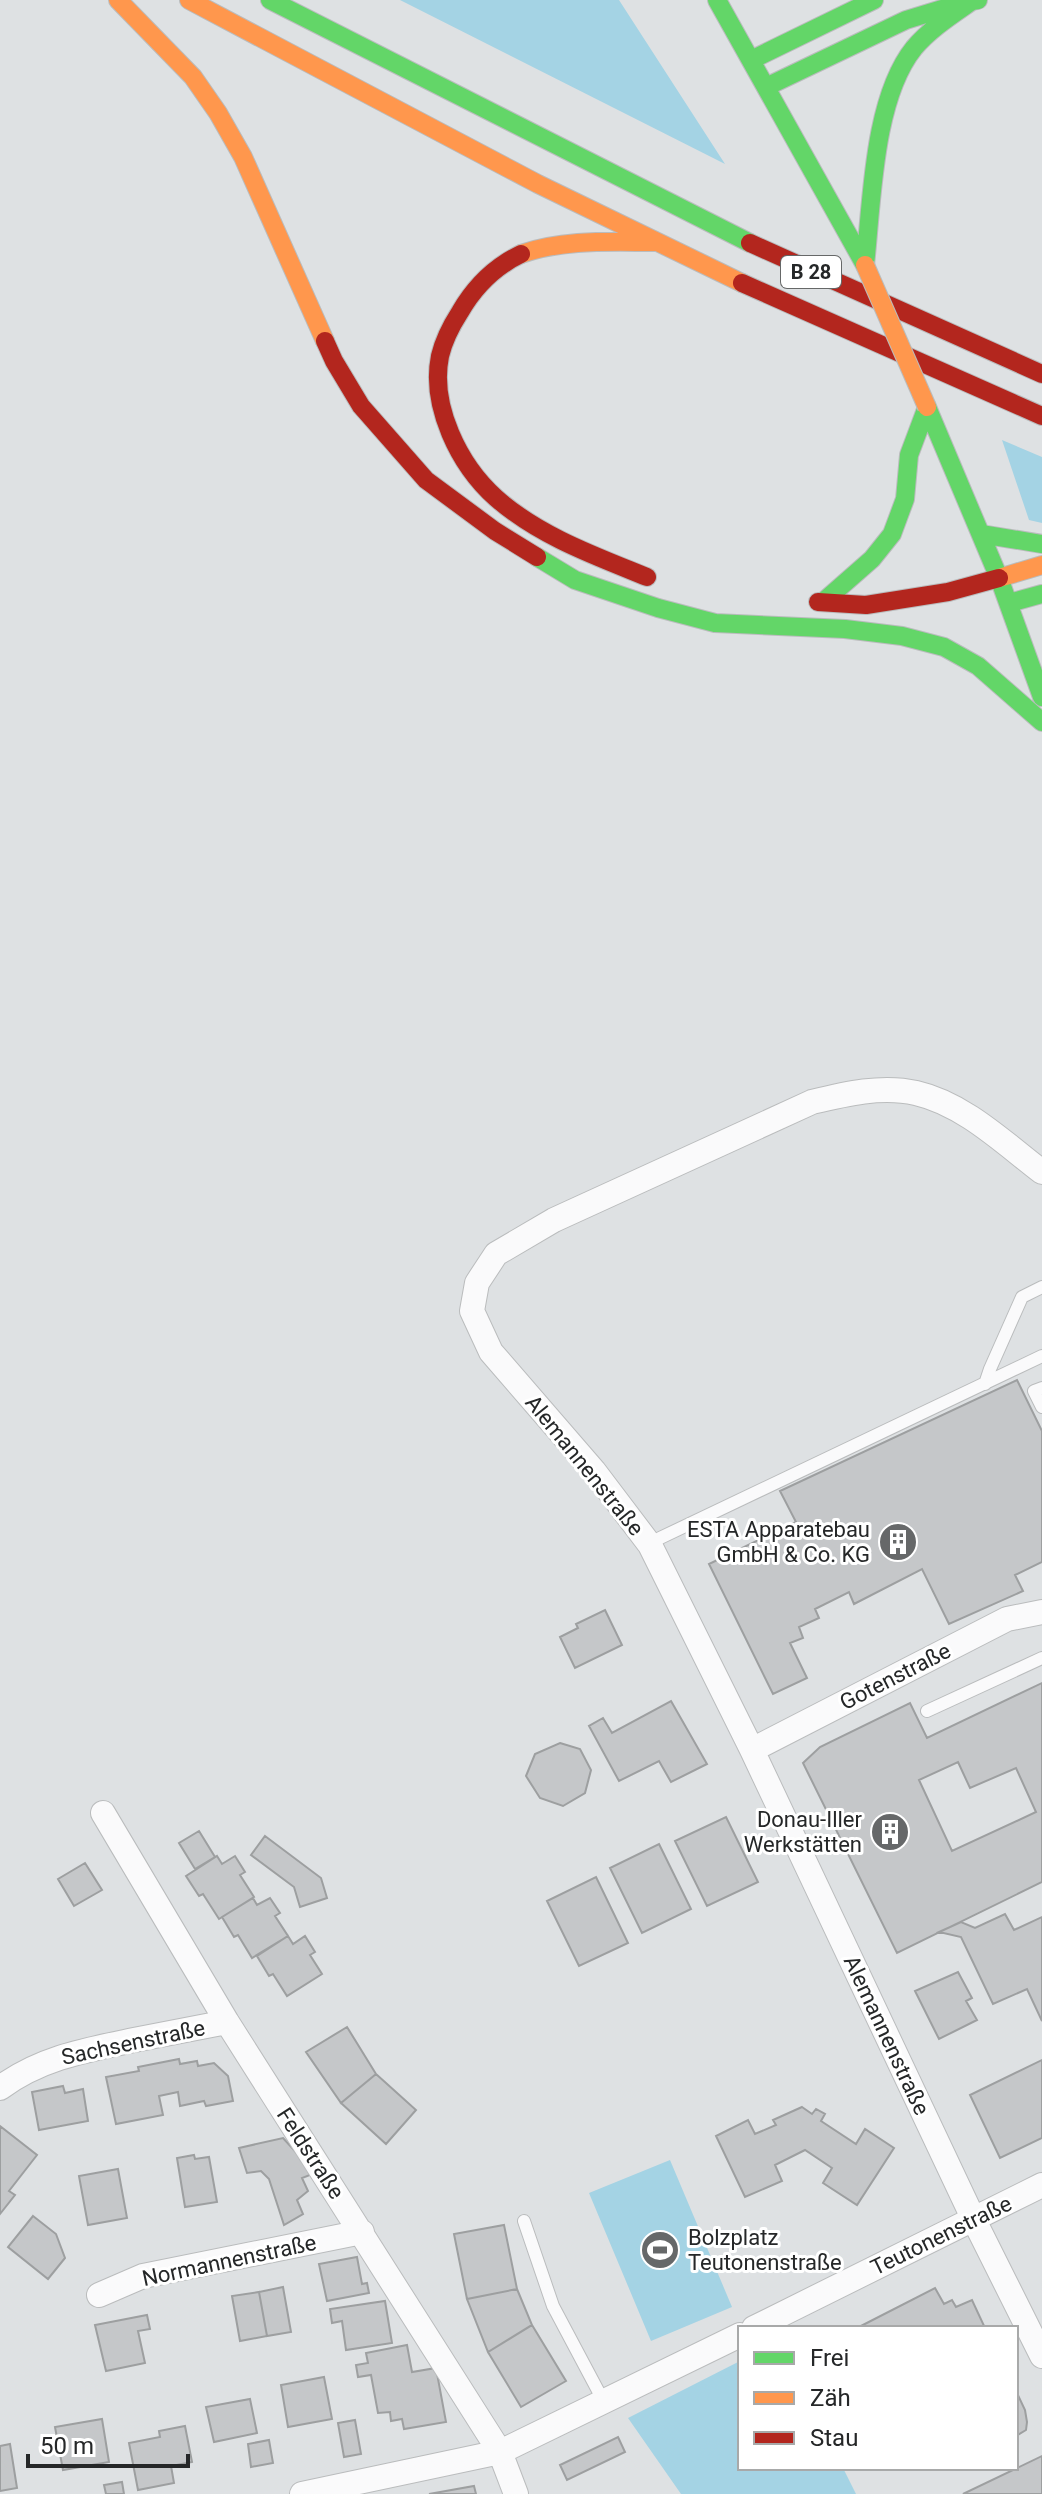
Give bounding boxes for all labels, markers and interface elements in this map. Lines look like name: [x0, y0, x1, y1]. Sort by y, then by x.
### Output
road number: B 28: [781, 256, 841, 288]
street label: Alemannenstraße: [520, 1390, 649, 1540]
place label: ESTA Apparatebau GmbH & Co. KG: [687, 1517, 870, 1567]
building icon: ESTA Apparatebau GmbH & Co. KG: [877, 1521, 919, 1563]
street label: Gotenstraße: [836, 1638, 955, 1715]
place label: Donau-Iller Werkstätten: [744, 1807, 863, 1857]
building icon: Donau-Iller Werkstätten: [869, 1811, 911, 1853]
street label: Alemannenstraße: [839, 1952, 934, 2119]
street label: Sachsenstraße: [59, 2015, 207, 2070]
street label: Feldstraße: [272, 2103, 349, 2204]
street label: Teutonenstraße: [867, 2191, 1016, 2280]
place label: Bolzplatz Teutonenstraße: [688, 2225, 842, 2275]
sports icon: Bolzplatz Teutonenstraße: [639, 2229, 681, 2271]
street label: Normannenstraße: [140, 2230, 318, 2291]
legend: [738, 2326, 1018, 2470]
text: Frei: [810, 2344, 849, 2372]
text: Zäh: [810, 2384, 851, 2412]
scale bar: [28, 2418, 188, 2468]
text: Stau: [810, 2424, 858, 2452]
text: 50 m: [40, 2432, 94, 2460]

